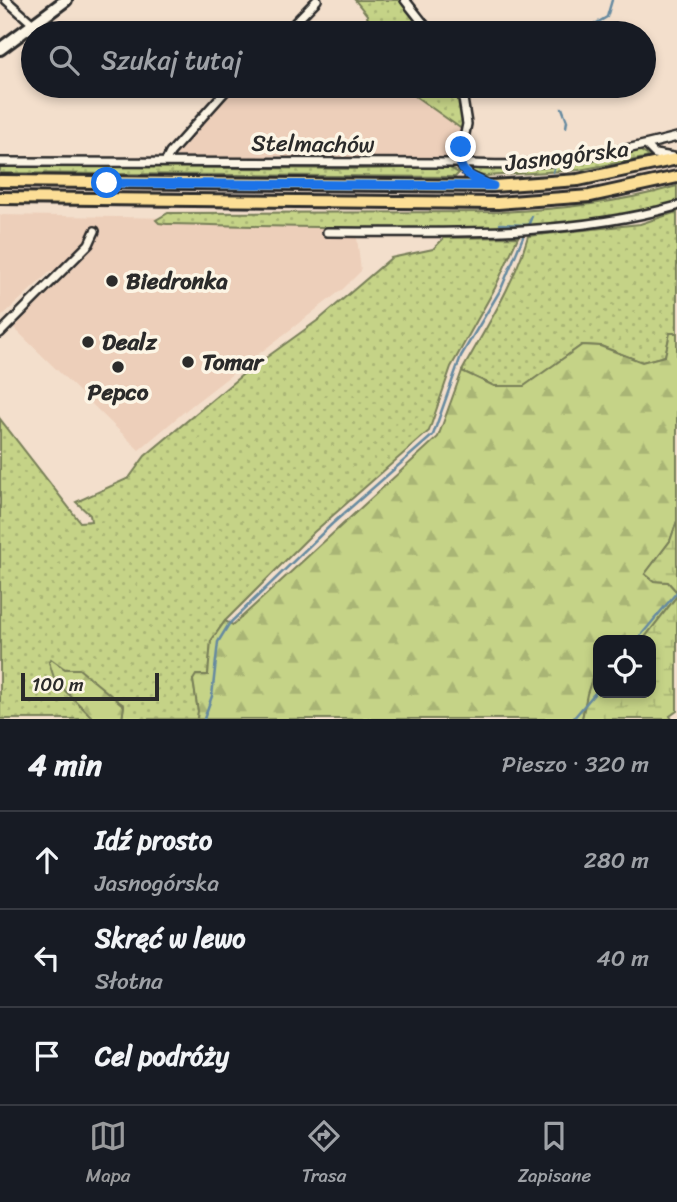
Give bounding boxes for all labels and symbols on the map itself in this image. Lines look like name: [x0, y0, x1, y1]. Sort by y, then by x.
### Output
street label: Stelmachów: [251, 122, 375, 166]
street label: Jasnogórska: [502, 128, 632, 184]
route end: [445, 131, 476, 162]
route start: [91, 167, 122, 198]
place label: Biedronka: [126, 261, 228, 302]
marker: Biedronka: [104, 273, 120, 289]
place label: Dealz: [102, 322, 158, 363]
marker: Dealz: [80, 334, 96, 350]
place label: Tomar: [202, 342, 266, 383]
marker: Tomar: [180, 354, 196, 370]
marker: Pepco: [110, 359, 126, 375]
place label: Pepco: [87, 372, 149, 413]
scale bar: [21, 670, 159, 702]

